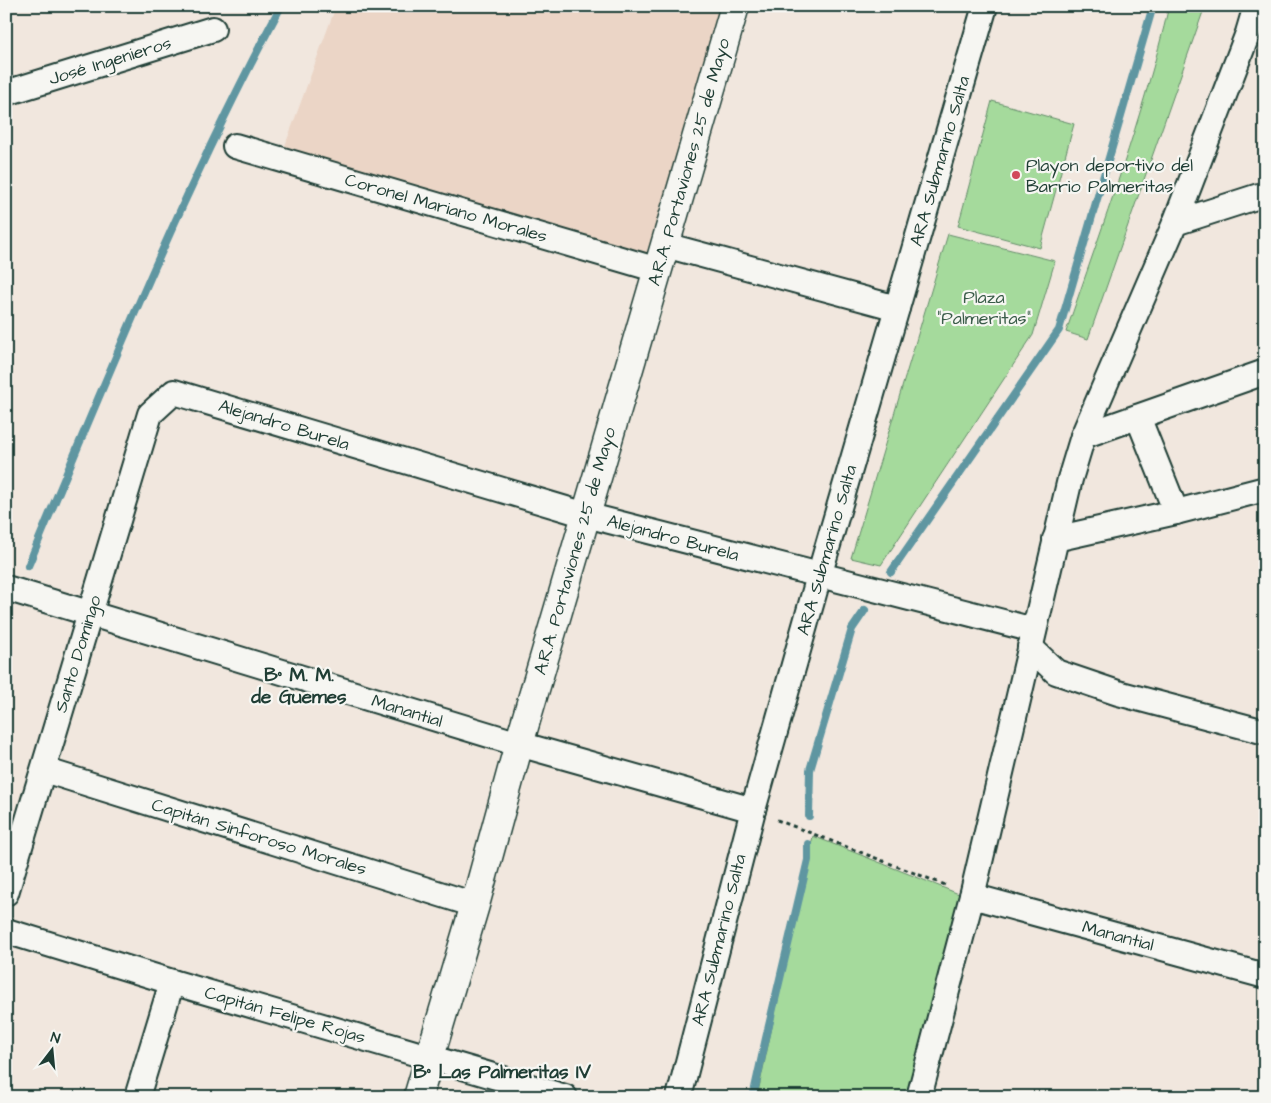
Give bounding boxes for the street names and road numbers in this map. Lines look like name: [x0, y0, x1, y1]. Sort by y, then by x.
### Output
street label: José Ingenieros: [46, 30, 175, 92]
street label: A.R.A. Portaviones 25 de Mayo: [642, 35, 737, 289]
street label: ARA Submarino Salta: [904, 73, 976, 249]
street label: Coronel Mariano Morales: [342, 167, 550, 249]
street label: Alejandro Burela: [216, 393, 352, 457]
street label: A.R.A. Portaviones 25 de Mayo: [528, 424, 623, 678]
street label: ARA Submarino Salta: [791, 462, 863, 638]
street label: Alejandro Burela: [604, 508, 742, 568]
street label: Santo Domingo: [48, 592, 109, 716]
street label: Manantial: [368, 688, 446, 734]
street label: Capitán Sinforoso Morales: [148, 792, 370, 882]
street label: ARA Submarino Salta: [686, 852, 752, 1028]
street label: Manantial: [1079, 914, 1157, 958]
street label: Capitán Felipe Rojas: [202, 980, 368, 1050]

